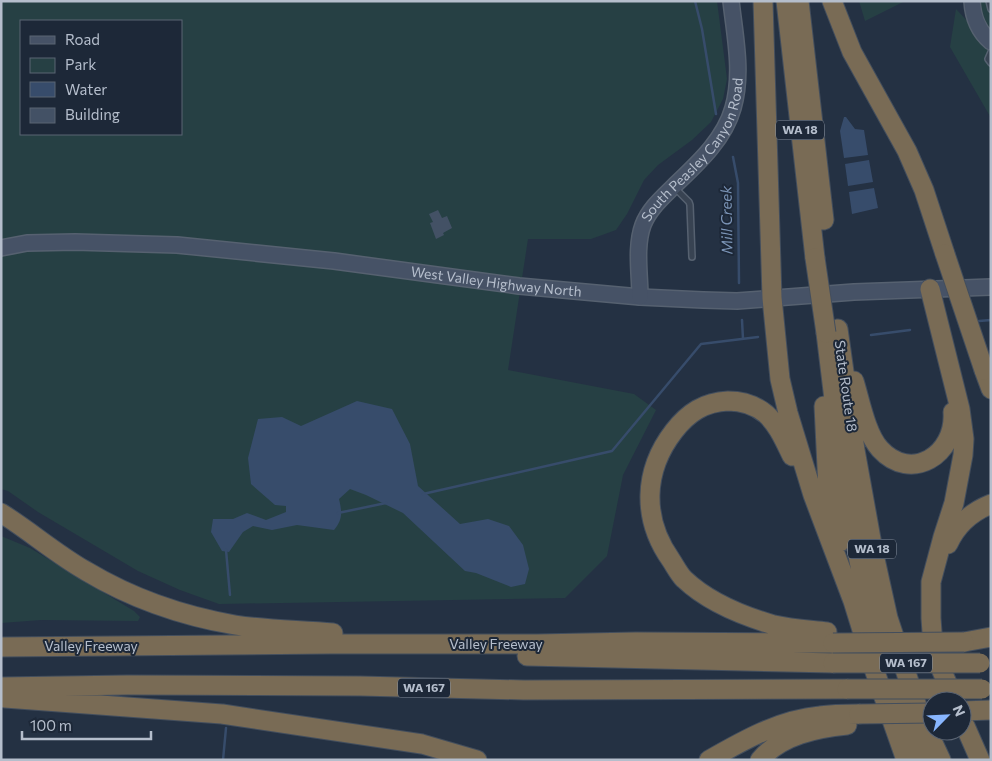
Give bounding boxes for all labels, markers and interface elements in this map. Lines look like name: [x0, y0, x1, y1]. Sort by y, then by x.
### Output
legend: [20, 20, 182, 135]
text: Road: [65, 30, 100, 48]
text: Park: [65, 55, 96, 73]
street label: South Peasley Canyon Road: [637, 77, 746, 224]
text: Water: [65, 80, 107, 98]
text: Building: [65, 105, 120, 123]
road number: WA 18: [776, 120, 824, 140]
water label: Mill Creek: [716, 185, 736, 255]
street label: West Valley Highway North: [410, 262, 583, 300]
street label: State Route 18: [832, 339, 861, 433]
road number: WA 18: [848, 540, 896, 558]
street label: Valley Freeway: [449, 635, 543, 652]
street label: Valley Freeway: [44, 637, 138, 654]
road number: WA 167: [880, 654, 932, 672]
road number: WA 167: [398, 678, 450, 698]
north arrow: [922, 691, 972, 741]
text: N: [949, 702, 969, 719]
scale bar: [22, 708, 151, 740]
text: 100 m: [30, 716, 72, 734]

